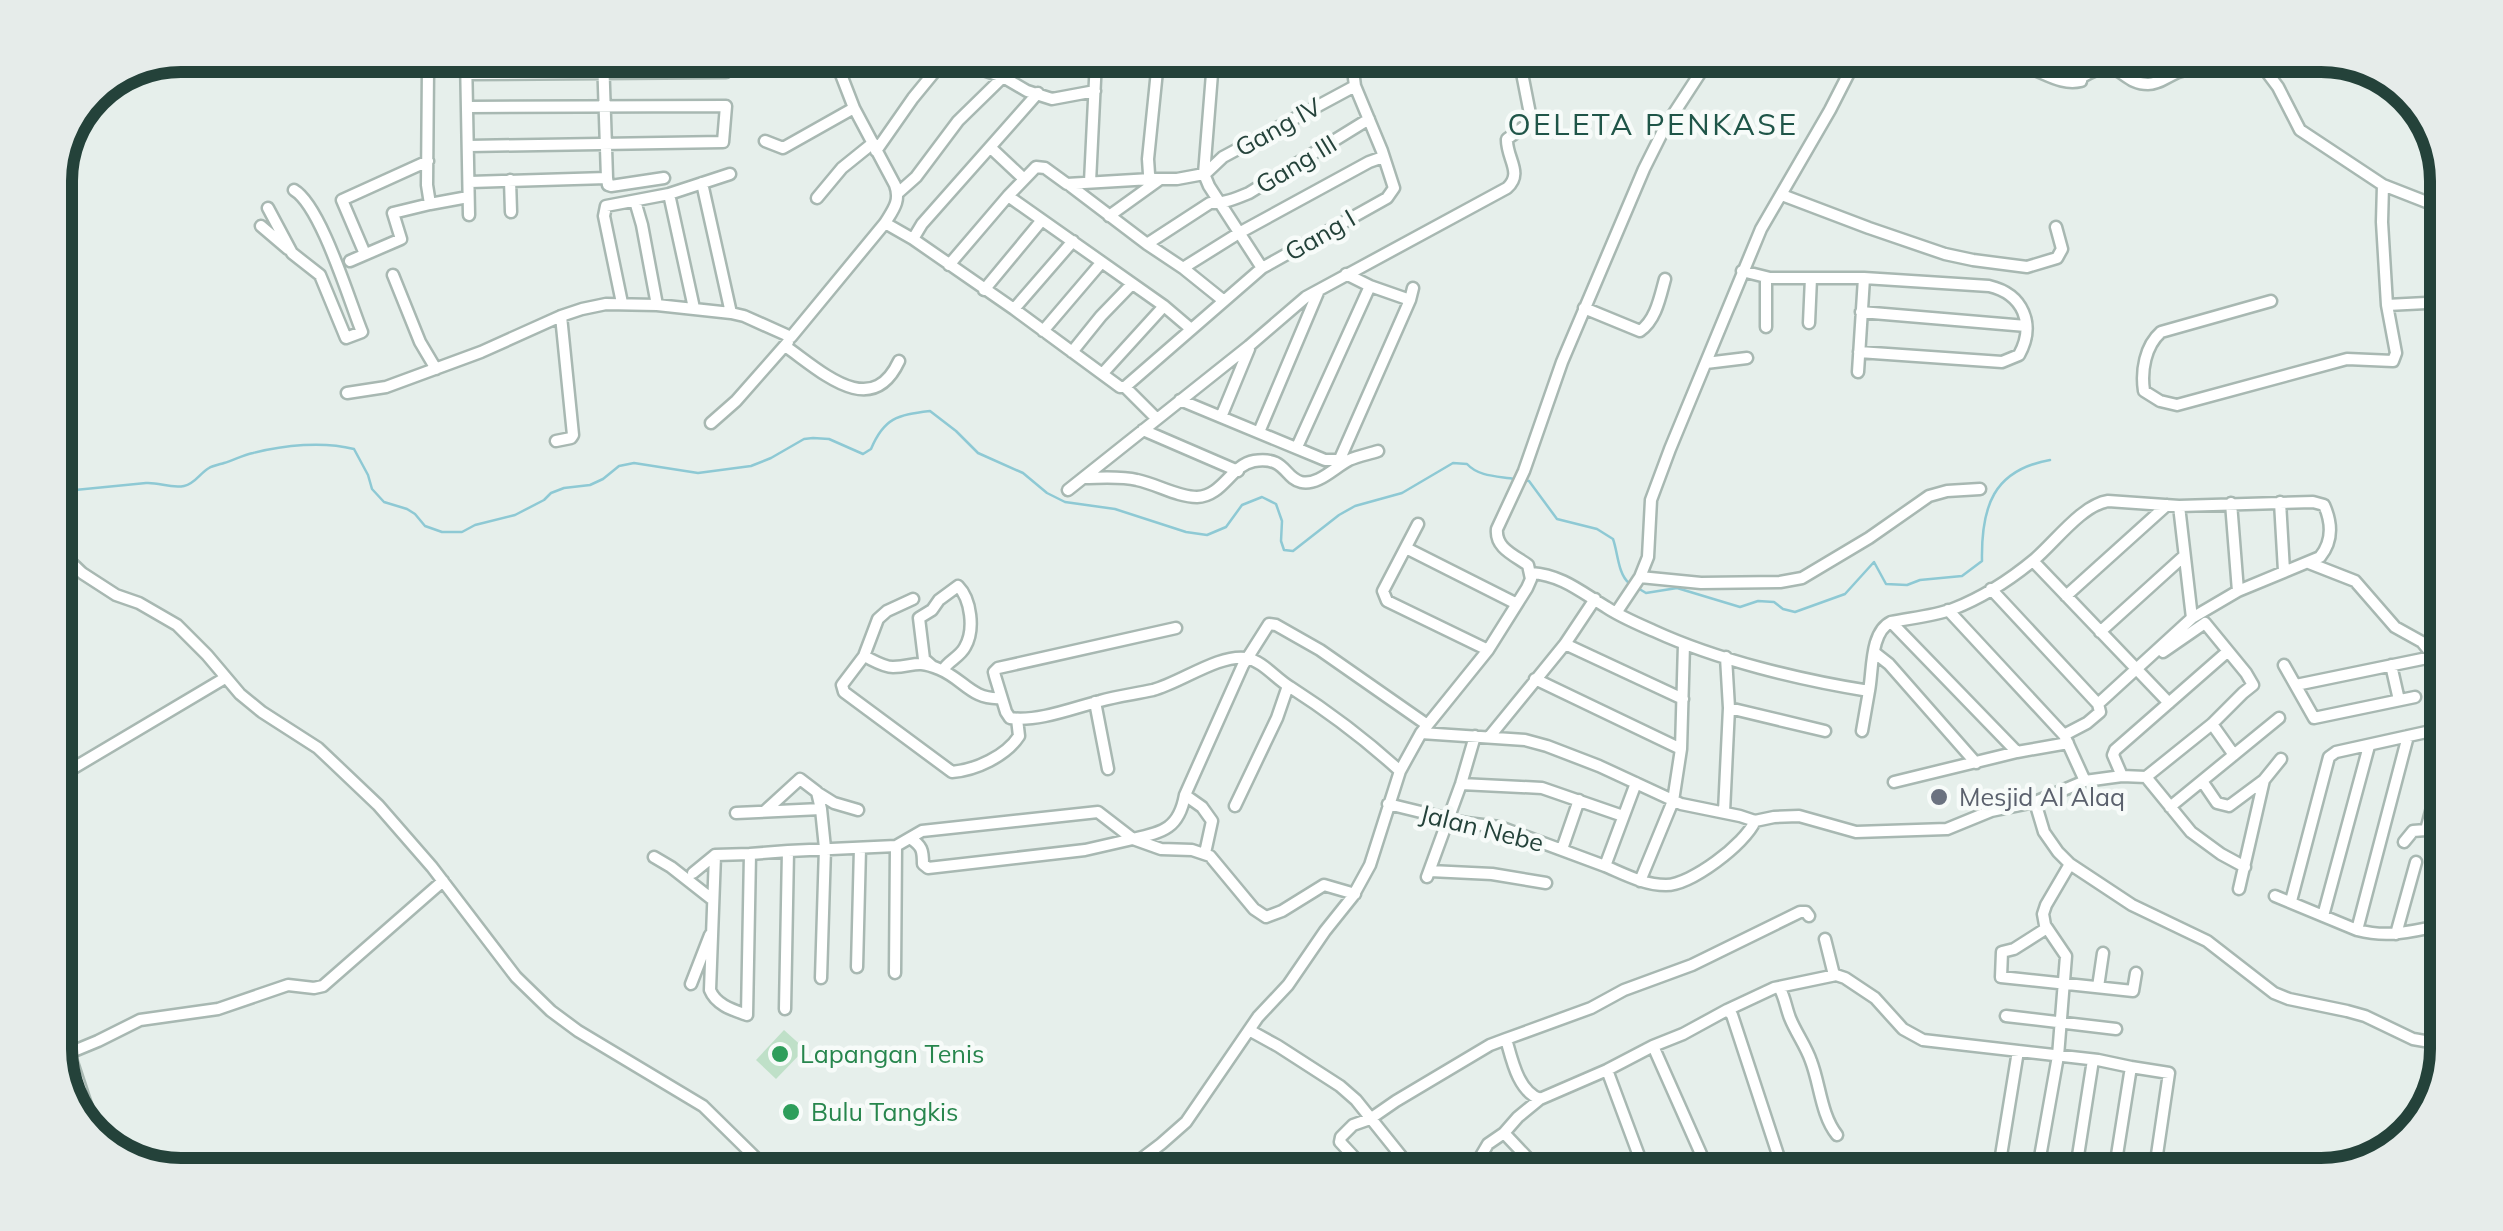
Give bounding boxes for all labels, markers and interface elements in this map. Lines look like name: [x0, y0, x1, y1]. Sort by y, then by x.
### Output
street label: Gang IV: [1229, 90, 1327, 163]
district label: OELETA PENKASE: [1507, 105, 1799, 143]
street label: Gang III: [1250, 127, 1342, 200]
street label: Gang I: [1279, 202, 1360, 267]
place label: Mesjid Al Alaq: [1959, 781, 2125, 812]
marker: Mesjid Al Alaq: [1928, 786, 1950, 808]
street label: Jalan Nebe: [1417, 797, 1547, 858]
place label: Lapangan Tenis: [800, 1038, 984, 1069]
marker: Lapangan Tenis: [769, 1043, 791, 1065]
place label: Bulu Tangkis: [811, 1096, 958, 1127]
marker: Bulu Tangkis: [780, 1101, 802, 1123]

